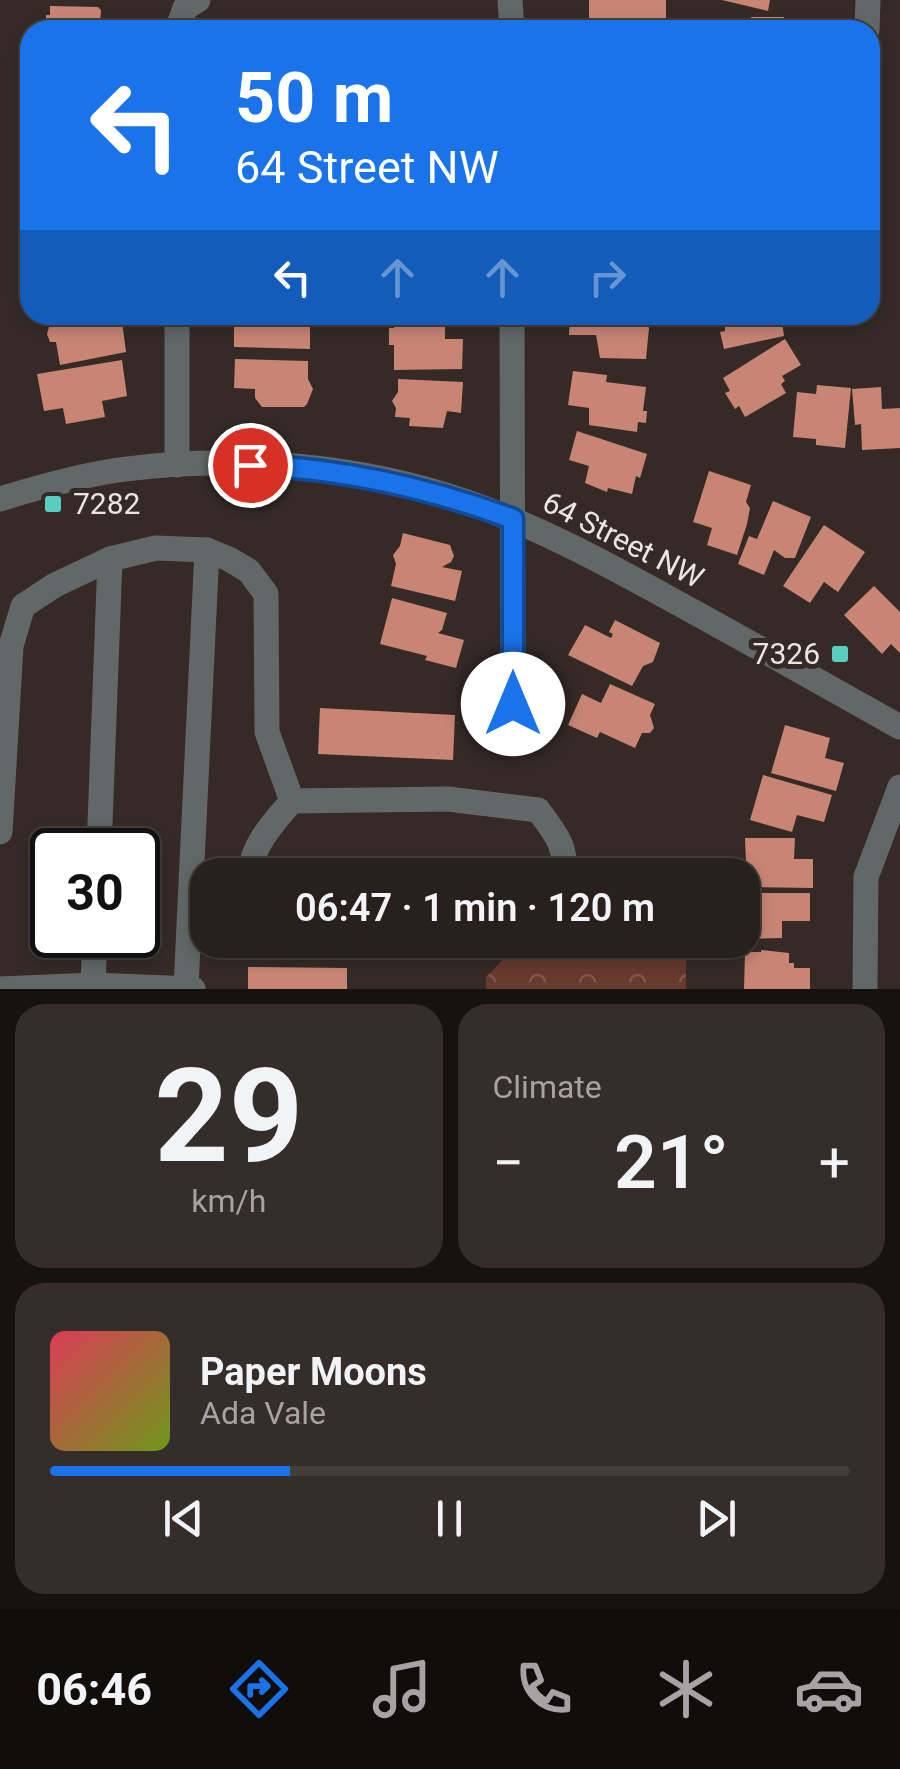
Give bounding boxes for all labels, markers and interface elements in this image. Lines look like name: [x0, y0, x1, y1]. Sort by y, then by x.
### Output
text: 50 m: [235, 57, 393, 139]
icon: left: [70, 60, 200, 190]
text: 64 Street NW: [235, 141, 499, 194]
icon: left: [265, 250, 320, 305]
icon: ahead: [370, 250, 425, 305]
icon: ahead: [475, 250, 530, 305]
icon: right: [580, 250, 635, 305]
pin: [208, 423, 293, 508]
icon: arrive: [223, 438, 278, 493]
street label: 64 Street NW: [537, 484, 709, 595]
place label: 7282: [73, 486, 140, 521]
marker: 7282: [42, 493, 64, 515]
place label: 7326: [753, 636, 820, 671]
marker: 7326: [829, 643, 851, 665]
position arrow: [461, 652, 565, 756]
speed limit sign: 30: [30, 828, 160, 958]
text: 06:47 · 1 min · 120 m: [295, 886, 655, 930]
text: 29: [154, 1040, 303, 1193]
text: Climate: [493, 1068, 602, 1106]
text: 21°: [614, 1118, 729, 1206]
text: −: [493, 1131, 524, 1195]
text: +: [819, 1131, 850, 1195]
text: km/h: [191, 1182, 266, 1220]
text: Paper Moons: [200, 1350, 427, 1394]
text: Ada Vale: [200, 1394, 326, 1432]
icon: previous: [156, 1491, 211, 1546]
icon: pause: [422, 1491, 477, 1546]
icon: next: [689, 1491, 744, 1546]
icon: directions: [224, 1654, 294, 1724]
icon: music: [367, 1654, 437, 1724]
icon: phone: [509, 1654, 579, 1724]
icon: climate: [651, 1654, 721, 1724]
icon: car: [794, 1654, 864, 1724]
text: 06:46: [36, 1663, 152, 1716]

